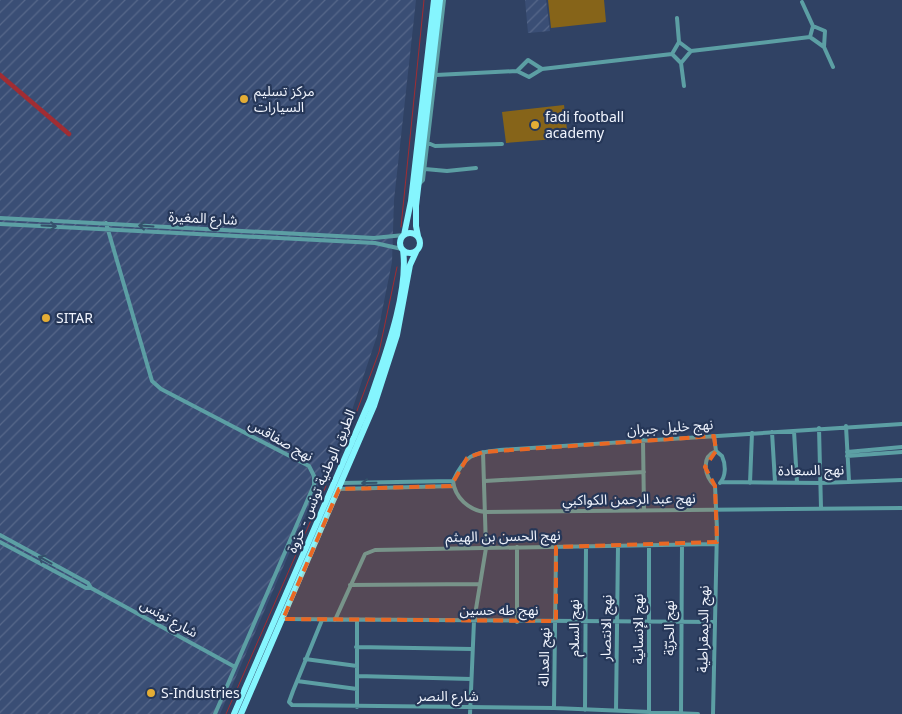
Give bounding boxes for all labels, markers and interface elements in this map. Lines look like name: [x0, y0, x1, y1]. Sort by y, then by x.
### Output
place label: مركز تسليم السيارات: [254, 81, 315, 116]
marker: مركز تسليم السيارات: [238, 93, 250, 105]
place label: fadi football academy: [545, 107, 624, 142]
marker: fadi football academy: [529, 119, 541, 131]
street label: شارع المغيرة: [168, 206, 238, 231]
one-way arrow: [138, 221, 154, 230]
one-way arrow: [40, 222, 56, 231]
place label: SITAR: [56, 308, 93, 327]
marker: SITAR: [40, 312, 52, 324]
street label: الطريق الوطنية تونس - حزوة: [282, 406, 360, 556]
street label: نهج صفاقس: [245, 414, 317, 467]
street label: نهج خليل جبران: [626, 414, 714, 441]
street label: نهج السعادة: [778, 459, 845, 482]
one-way arrow: [362, 478, 378, 487]
street label: نهج عبد الرحمن الكواكبي: [562, 488, 696, 511]
street label: نهج الحسن بن الهيثم: [445, 525, 561, 548]
one-way arrow: [38, 555, 53, 565]
street label: نهج الديمقراطية: [692, 585, 715, 673]
street label: نهج الإنسانية: [628, 593, 649, 664]
street label: شارع تونس: [136, 594, 202, 643]
street label: نهج الانتصار: [595, 594, 618, 662]
street label: نهج السلام: [564, 599, 585, 657]
street label: نهج طه حسين: [459, 600, 539, 621]
street label: نهج الحرّيّة: [659, 600, 680, 656]
street label: نهج العدالة: [533, 627, 556, 687]
place label: S-Industries: [161, 683, 240, 702]
street label: شارع النصر: [416, 686, 479, 707]
marker: S-Industries: [145, 687, 157, 699]

